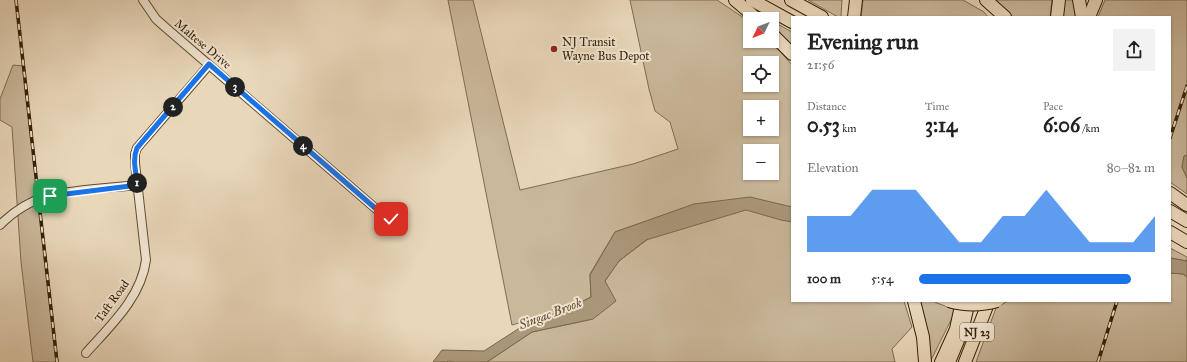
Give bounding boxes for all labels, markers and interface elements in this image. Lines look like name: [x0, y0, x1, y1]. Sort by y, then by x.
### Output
north arrow: [743, 12, 779, 48]
map controls: [743, 12, 779, 180]
street label: Maltese Drive: [172, 16, 234, 72]
text: Evening run: [807, 28, 919, 55]
button: share: [1113, 29, 1155, 71]
place label: NJ Transit Wayne Bus Depot: [562, 35, 650, 63]
marker: NJ Transit Wayne Bus Depot: [549, 44, 559, 54]
button: locate: [743, 56, 779, 92]
text: 21:56: [807, 57, 835, 73]
pin: 3: [225, 77, 245, 97]
text: 3: [233, 80, 237, 93]
pin: 2: [163, 97, 183, 117]
text: 2: [170, 100, 176, 113]
button: +: [743, 100, 779, 136]
text: Distance: [807, 100, 846, 113]
text: Time: [925, 100, 949, 113]
text: Pace: [1043, 100, 1063, 113]
text: 0.53: [807, 113, 840, 137]
text: 3:14: [925, 113, 957, 137]
text: 6:06: [1043, 113, 1080, 137]
text: km: [840, 122, 857, 135]
text: /km: [1080, 122, 1100, 135]
pin: 4: [293, 136, 313, 156]
text: 4: [300, 139, 306, 152]
button: −: [743, 144, 779, 180]
text: Elevation: [807, 160, 859, 176]
text: 80–82 m: [1107, 160, 1155, 176]
pin: 1: [127, 173, 147, 193]
text: 1: [135, 176, 139, 189]
pin: [33, 179, 67, 213]
icon: arrive: [39, 185, 61, 207]
pin: [374, 202, 408, 236]
icon: check: [380, 208, 402, 230]
text: 100 m: [807, 271, 841, 287]
text: 5:54: [871, 271, 893, 287]
street label: Taft Road: [92, 277, 132, 325]
water label: Singac Brook: [516, 295, 584, 334]
road number: NJ 23: [960, 323, 994, 341]

